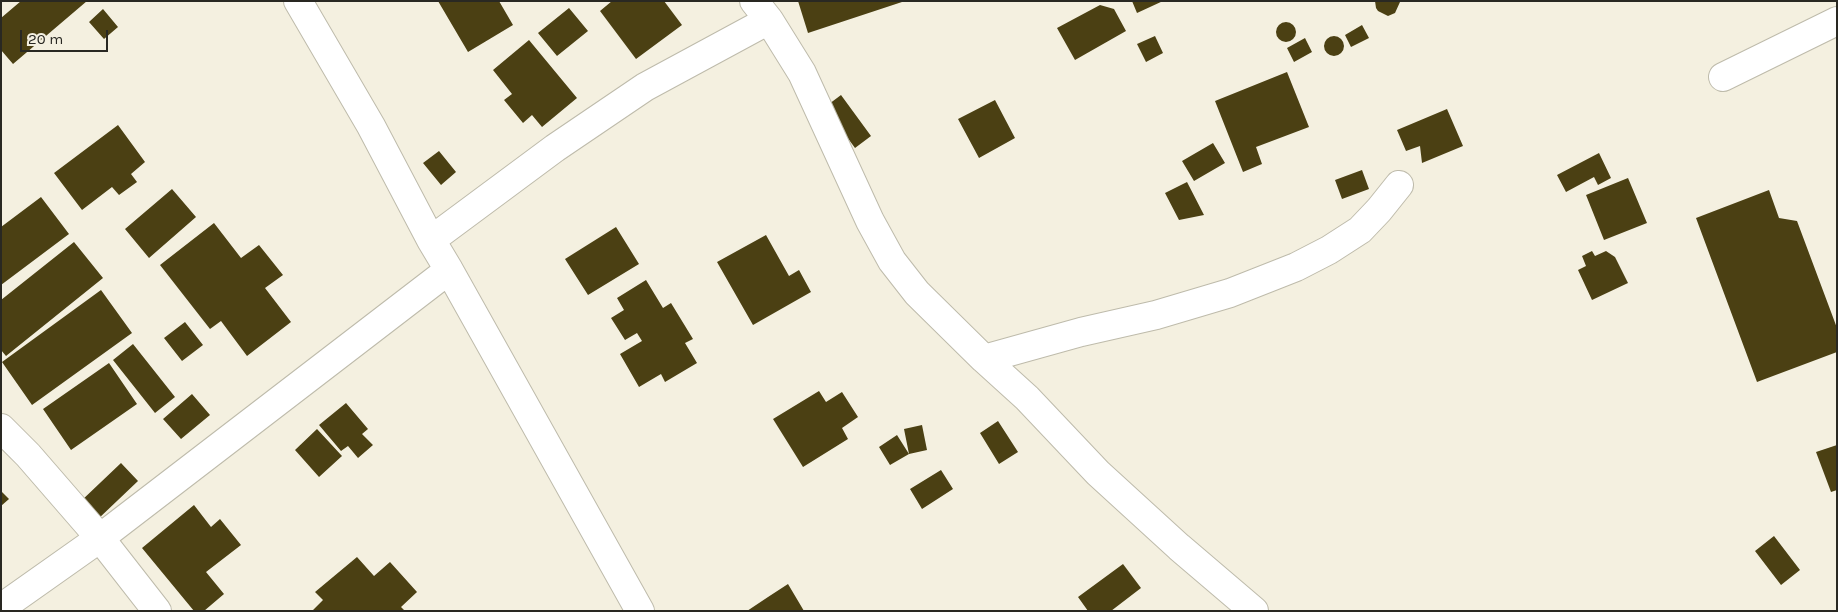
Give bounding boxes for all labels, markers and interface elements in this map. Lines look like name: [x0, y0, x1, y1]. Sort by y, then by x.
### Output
scale bar: [22, 20, 110, 52]
text: 20 m: [28, 30, 63, 48]

